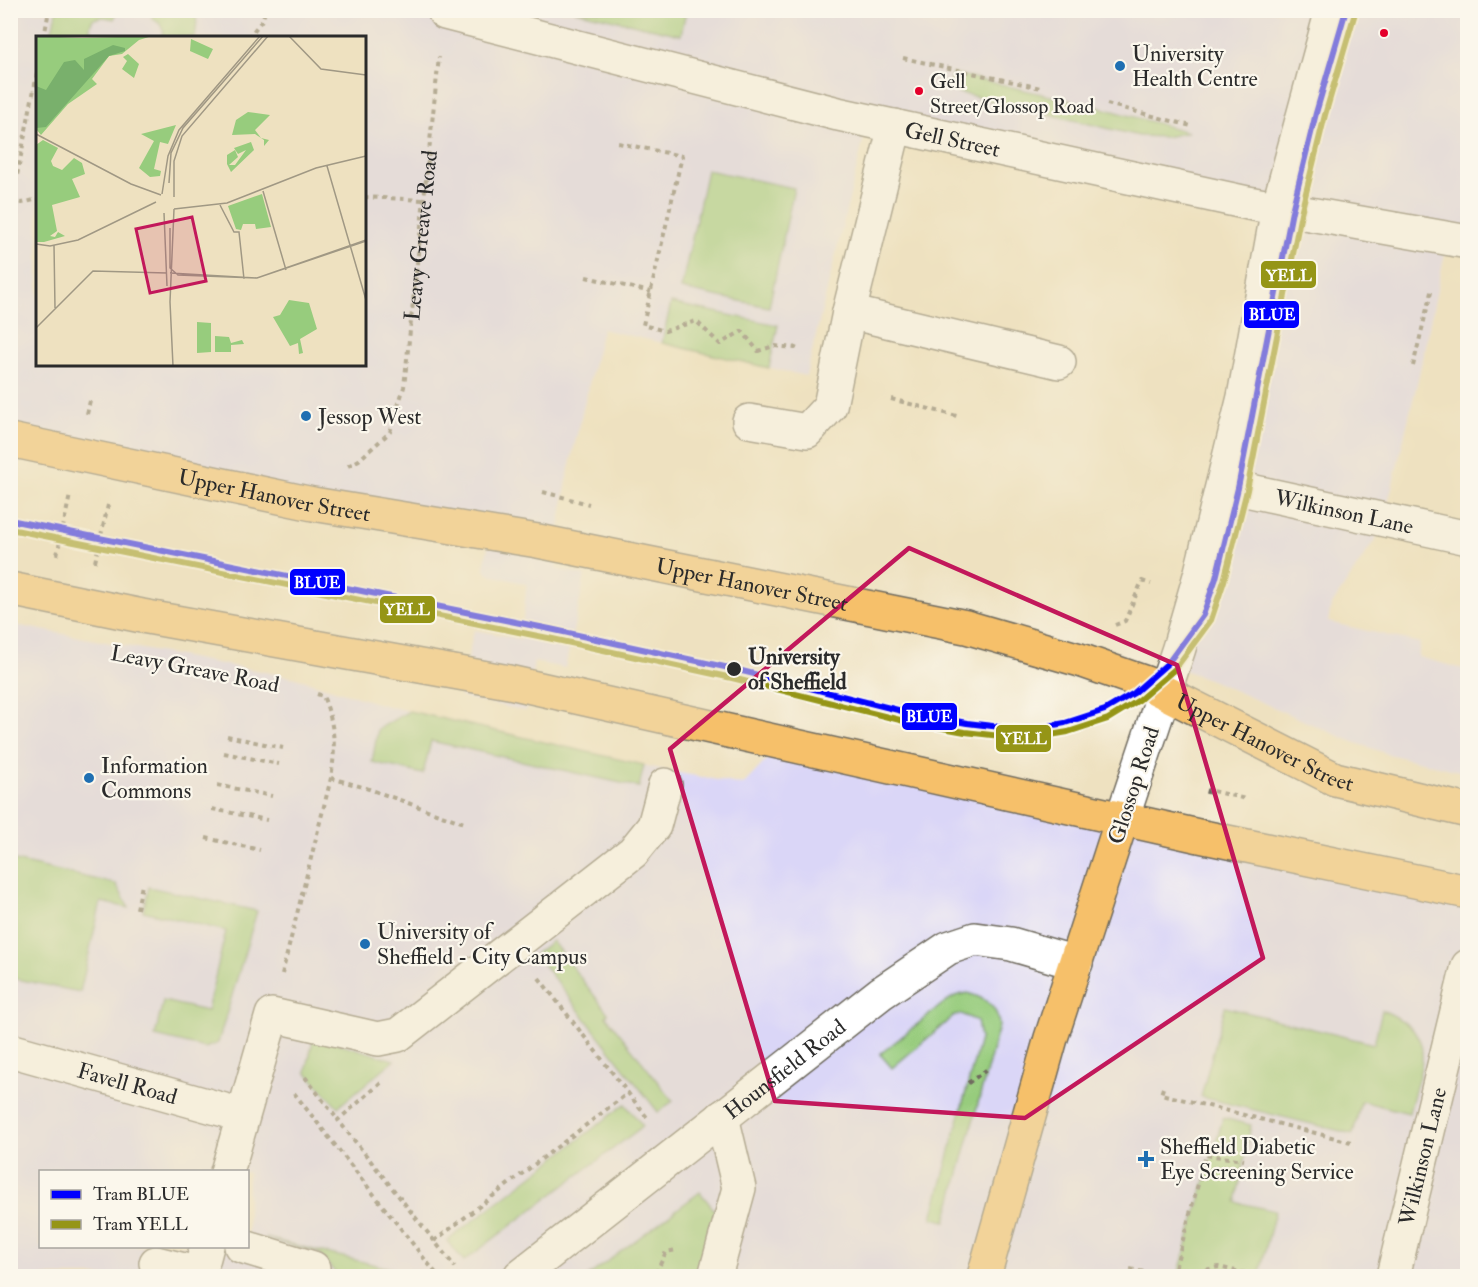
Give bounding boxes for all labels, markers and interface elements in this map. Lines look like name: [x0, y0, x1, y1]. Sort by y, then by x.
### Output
unlabelled marker: [1378, 27, 1390, 39]
inset map: [36, 36, 366, 366]
place label: University Health Centre: [1132, 40, 1258, 93]
marker: University Health Centre: [1113, 59, 1127, 73]
place label: Gell Street/Glossop Road: [930, 69, 1094, 120]
marker: Gell Street/Glossop Road: [913, 85, 925, 97]
street label: Gell Street: [902, 116, 1003, 164]
street label: Leavy Greave Road: [398, 149, 444, 322]
line badge: YELL: [1260, 260, 1317, 289]
text: YELL: [1265, 266, 1312, 286]
line badge: BLUE: [1243, 300, 1300, 329]
text: BLUE: [1249, 305, 1296, 325]
place label: Jessop West: [317, 403, 421, 432]
marker: Jessop West: [299, 409, 313, 423]
street label: Upper Hanover Street: [175, 463, 372, 528]
street label: Wilkinson Lane: [1271, 483, 1416, 541]
street label: Upper Hanover Street: [653, 552, 850, 618]
line badge: BLUE: [289, 568, 346, 596]
text: BLUE: [294, 573, 341, 593]
line badge: YELL: [379, 595, 436, 624]
text: YELL: [383, 600, 430, 620]
street label: Leavy Greave Road: [108, 639, 282, 699]
place label: University of Sheffield: [748, 643, 847, 696]
marker: University of Sheffield: [725, 660, 743, 678]
street label: Upper Hanover Street: [1171, 687, 1356, 798]
line badge: BLUE: [901, 702, 958, 731]
text: BLUE: [906, 707, 953, 727]
street label: Glossop Road: [1102, 723, 1167, 848]
line badge: YELL: [995, 724, 1052, 753]
text: YELL: [1000, 729, 1047, 749]
place label: Information Commons: [101, 752, 208, 805]
marker: Information Commons: [82, 771, 96, 785]
place label: University of Sheffield - City Campus: [377, 918, 587, 972]
marker: University of Sheffield - City Campus: [358, 937, 372, 951]
street label: Hounsfield Road: [719, 1013, 852, 1126]
street label: Favell Road: [74, 1057, 180, 1111]
street label: Wilkinson Lane: [1392, 1085, 1453, 1230]
place label: Sheffield Diabetic Eye Screening Service: [1160, 1133, 1354, 1186]
marker: Sheffield Diabetic Eye Screening Service: [1137, 1150, 1155, 1168]
legend: [39, 1170, 249, 1248]
text: Tram BLUE: [93, 1183, 189, 1206]
text: Tram YELL: [93, 1213, 188, 1236]

